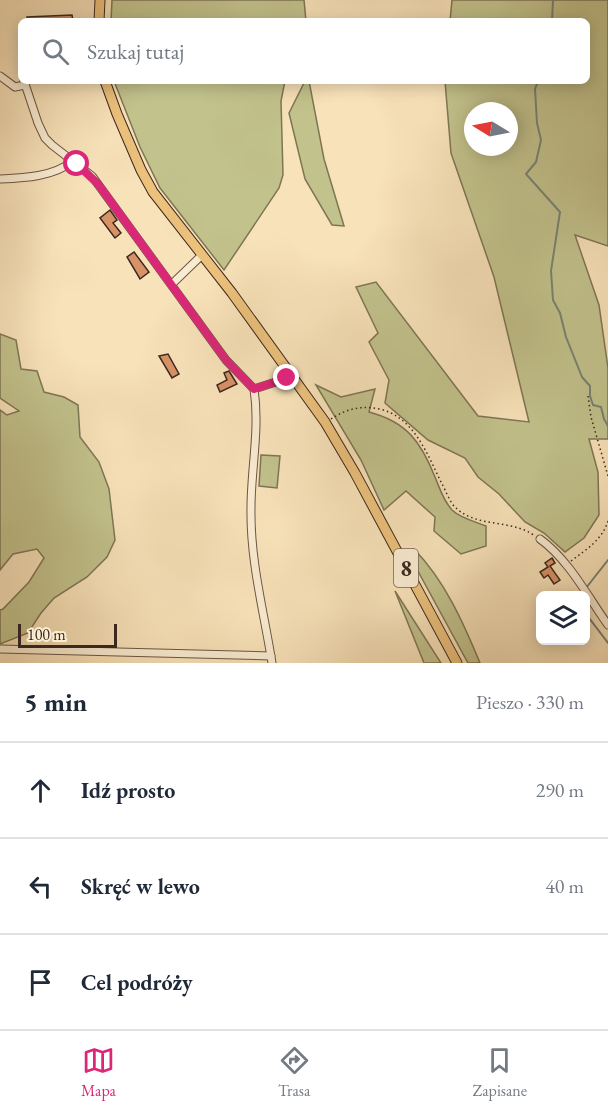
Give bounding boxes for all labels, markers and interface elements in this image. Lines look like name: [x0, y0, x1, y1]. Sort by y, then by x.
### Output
search box: [18, 18, 590, 84]
icon: search: [39, 35, 72, 68]
text: Szukaj tutaj: [87, 37, 184, 66]
north arrow: [464, 102, 518, 156]
route start: [63, 150, 89, 176]
route end: [273, 364, 299, 390]
road number: 8: [394, 549, 418, 587]
map controls: [536, 591, 590, 645]
button: layers: [536, 591, 590, 645]
scale bar: [18, 621, 117, 648]
text: 100 m: [27, 624, 66, 645]
text: 5 min: [24, 685, 87, 719]
text: Pieszo · 330 m: [476, 689, 584, 715]
icon: ahead: [24, 774, 57, 807]
text: Idź prosto: [81, 776, 175, 805]
text: 290 m: [536, 777, 584, 803]
icon: left: [24, 870, 57, 903]
text: Skręć w lewo: [81, 872, 200, 901]
text: 40 m: [545, 873, 584, 899]
icon: arrive: [24, 966, 57, 999]
text: Cel podróży: [81, 968, 193, 997]
tab: Mapa: [81, 1044, 116, 1101]
tab: Trasa: [278, 1044, 311, 1101]
tab: Zapisane: [473, 1044, 527, 1101]

